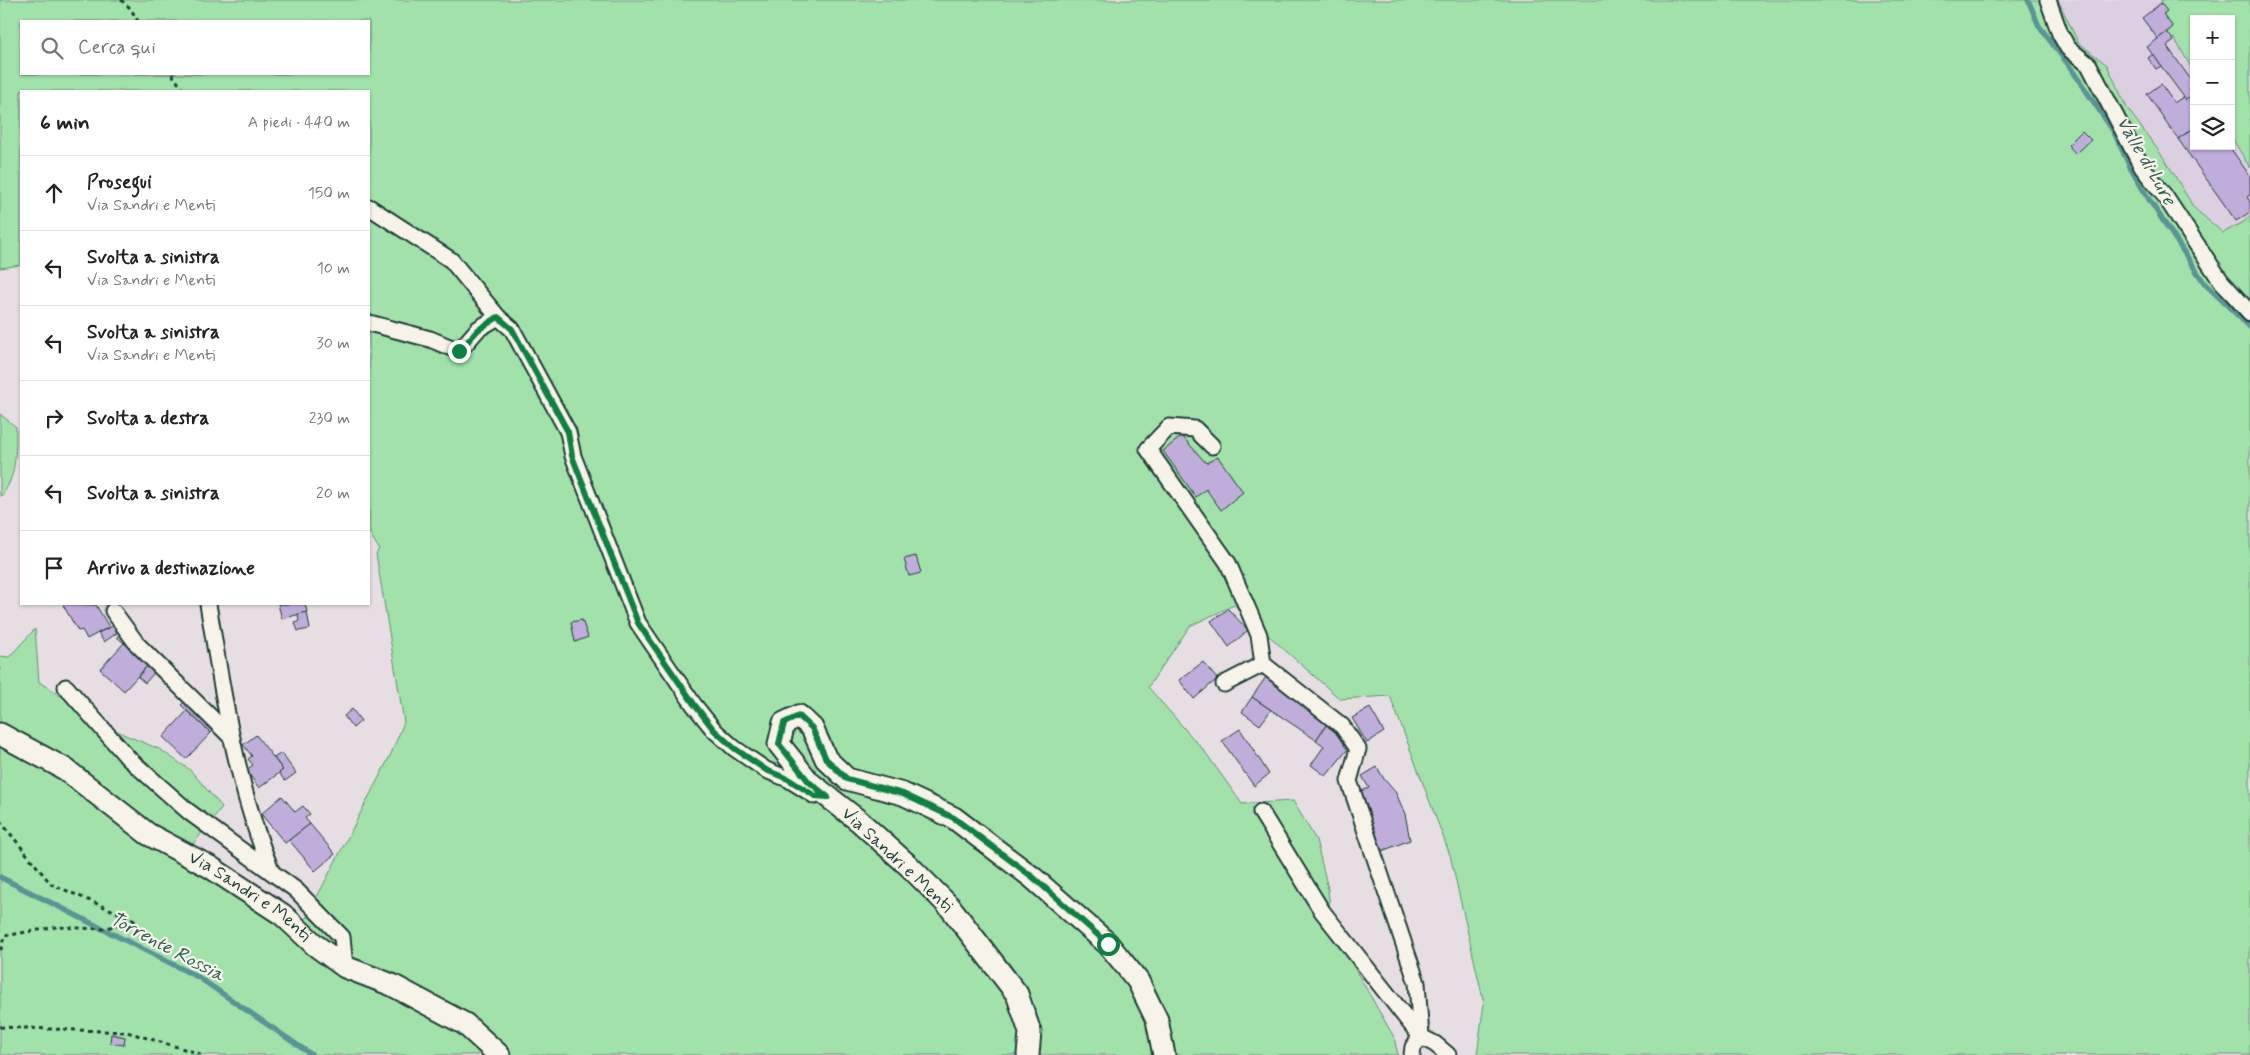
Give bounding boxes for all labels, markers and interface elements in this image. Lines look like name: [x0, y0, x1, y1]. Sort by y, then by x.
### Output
map controls: [2190, 15, 2235, 150]
button: +: [2190, 15, 2235, 60]
search box: [20, 20, 370, 75]
icon: search: [38, 34, 66, 62]
text: Cerca qui: [78, 35, 156, 60]
button: −: [2190, 60, 2235, 105]
button: layers: [2190, 105, 2235, 150]
text: 6 min: [40, 109, 90, 137]
text: A piedi · 440 m: [248, 112, 350, 133]
water label: Valle di Lure: [2111, 112, 2182, 211]
text: Prosegui: [87, 170, 152, 195]
icon: ahead: [40, 179, 68, 207]
text: 150 m: [308, 183, 350, 204]
text: Via Sandri e Menti: [87, 195, 215, 216]
text: Svolta a sinistra: [87, 245, 220, 270]
icon: left: [40, 254, 68, 282]
text: 10 m: [317, 258, 350, 279]
text: Via Sandri e Menti: [87, 270, 215, 291]
text: Svolta a sinistra: [87, 320, 220, 345]
icon: left: [40, 329, 68, 357]
text: 30 m: [317, 333, 350, 354]
route end: [448, 340, 471, 363]
text: Via Sandri e Menti: [87, 345, 215, 366]
icon: right: [40, 404, 68, 432]
text: Svolta a destra: [87, 406, 209, 431]
text: 230 m: [309, 408, 350, 429]
icon: left: [40, 479, 68, 507]
text: Svolta a sinistra: [87, 481, 220, 506]
text: 20 m: [316, 483, 350, 504]
icon: arrive: [40, 554, 68, 582]
text: Arrivo a destinazione: [87, 556, 255, 581]
street label: Via Sandri e Menti: [836, 802, 958, 918]
street label: Via Sandri e Menti: [184, 846, 317, 948]
water label: Torrente Rossia: [106, 906, 229, 988]
route start: [1097, 933, 1120, 956]

